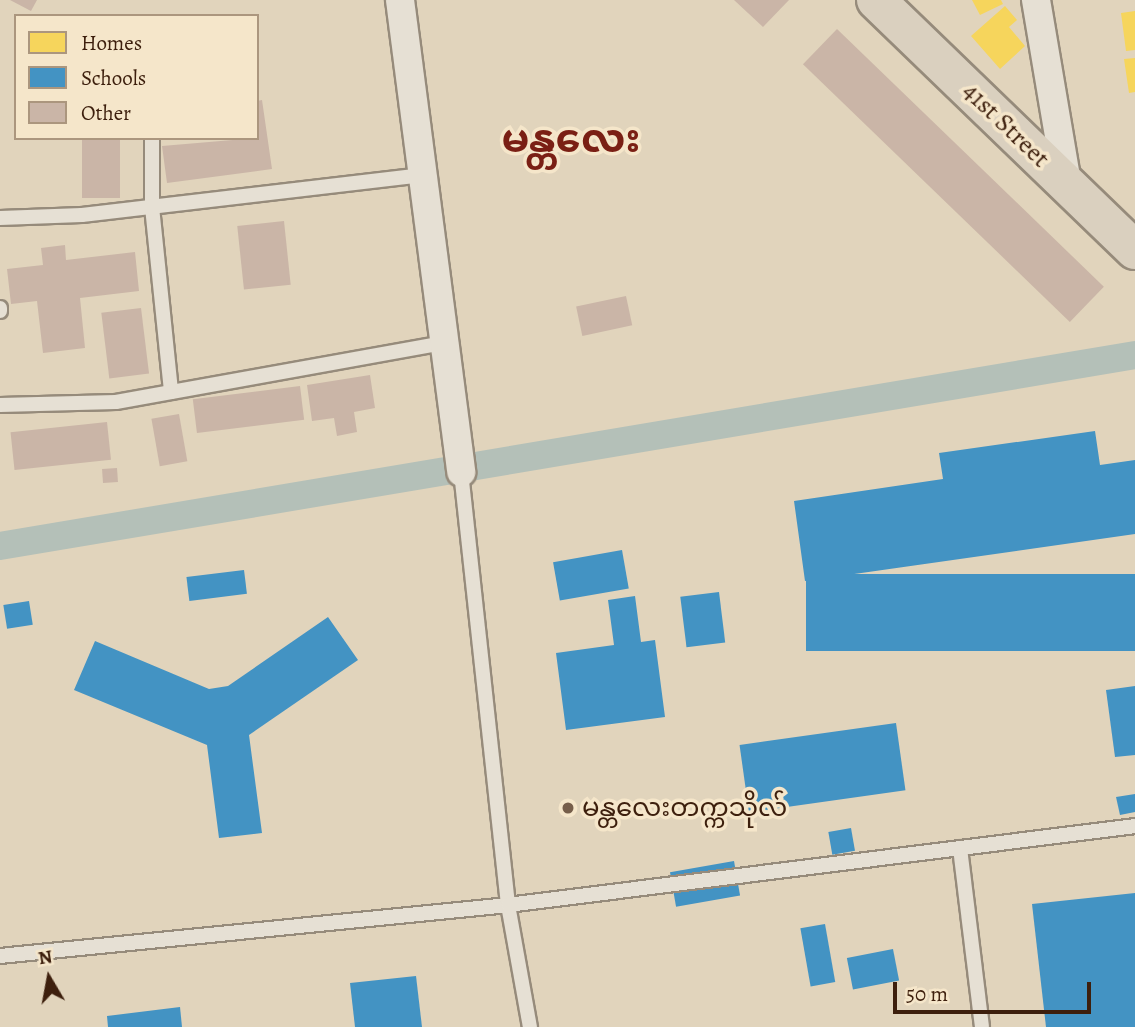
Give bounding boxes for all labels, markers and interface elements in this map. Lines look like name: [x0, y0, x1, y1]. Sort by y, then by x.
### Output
legend: [14, 14, 259, 140]
text: Homes: [81, 29, 142, 57]
text: Schools: [81, 64, 146, 92]
street label: 41st Street: [956, 76, 1056, 174]
text: Other: [81, 99, 131, 127]
district label: မန္တလေး: [501, 115, 641, 163]
place label: မန္တလေးတက္ကသိုလ်: [582, 792, 787, 824]
marker: မန္တလေးတက္ကသိုလ်: [560, 800, 576, 816]
north arrow: [14, 943, 84, 1013]
text: N: [36, 943, 54, 971]
scale bar: [897, 968, 1095, 1012]
text: 50 m: [906, 980, 948, 1008]

